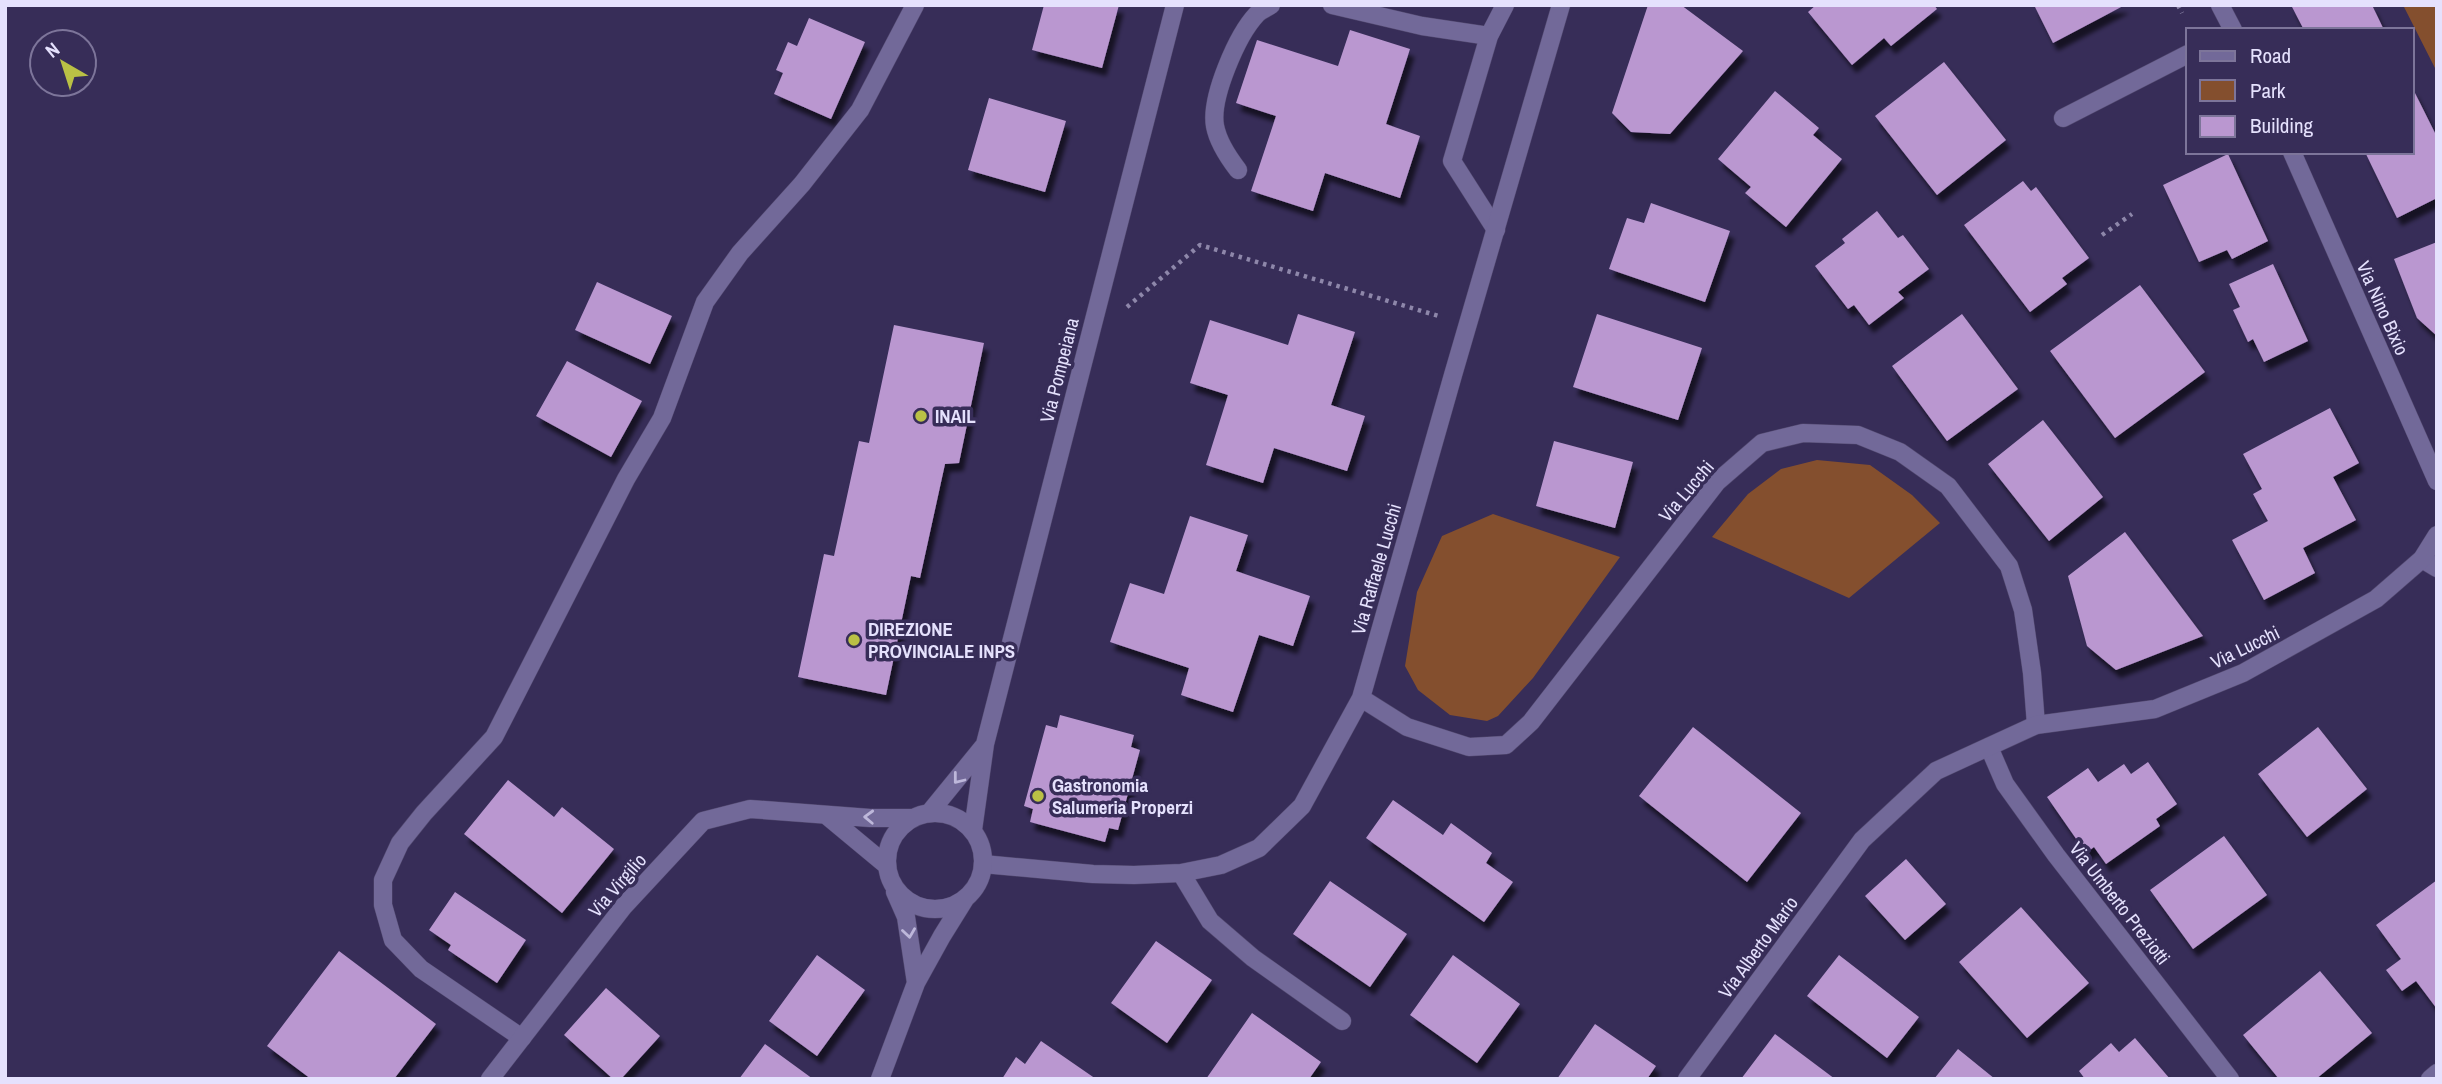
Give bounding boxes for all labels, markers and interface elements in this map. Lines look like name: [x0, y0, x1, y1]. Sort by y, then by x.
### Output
north arrow: [28, 28, 98, 98]
legend: [2186, 28, 2414, 154]
text: N: [40, 36, 65, 63]
text: Road: [2250, 41, 2291, 70]
text: Park: [2250, 76, 2286, 105]
text: Building: [2250, 111, 2314, 140]
street label: Via Nino Bixio: [2351, 257, 2415, 359]
street label: Via Pompeiana: [1033, 315, 1085, 425]
place label: INAIL: [935, 403, 976, 429]
marker: INAIL: [913, 408, 929, 424]
street label: Via Lucchi: [1652, 455, 1720, 527]
street label: Via Raffaele Lucchi: [1345, 500, 1407, 638]
place label: DIREZIONE PROVINCIALE INPS: [868, 616, 1015, 664]
street label: Via Lucchi: [2206, 619, 2284, 675]
marker: DIREZIONE PROVINCIALE INPS: [846, 632, 862, 648]
one-way arrow: [954, 771, 967, 783]
place label: Gastronomia Salumeria Properzi: [1052, 772, 1193, 820]
marker: Gastronomia Salumeria Properzi: [1030, 788, 1046, 804]
one-way arrow: [863, 810, 874, 825]
street label: Via Umberto Preziotti: [2064, 836, 2176, 970]
street label: Via Virgilio: [582, 848, 652, 922]
street label: Via Alberto Mario: [1712, 891, 1804, 1003]
one-way arrow: [901, 927, 916, 939]

